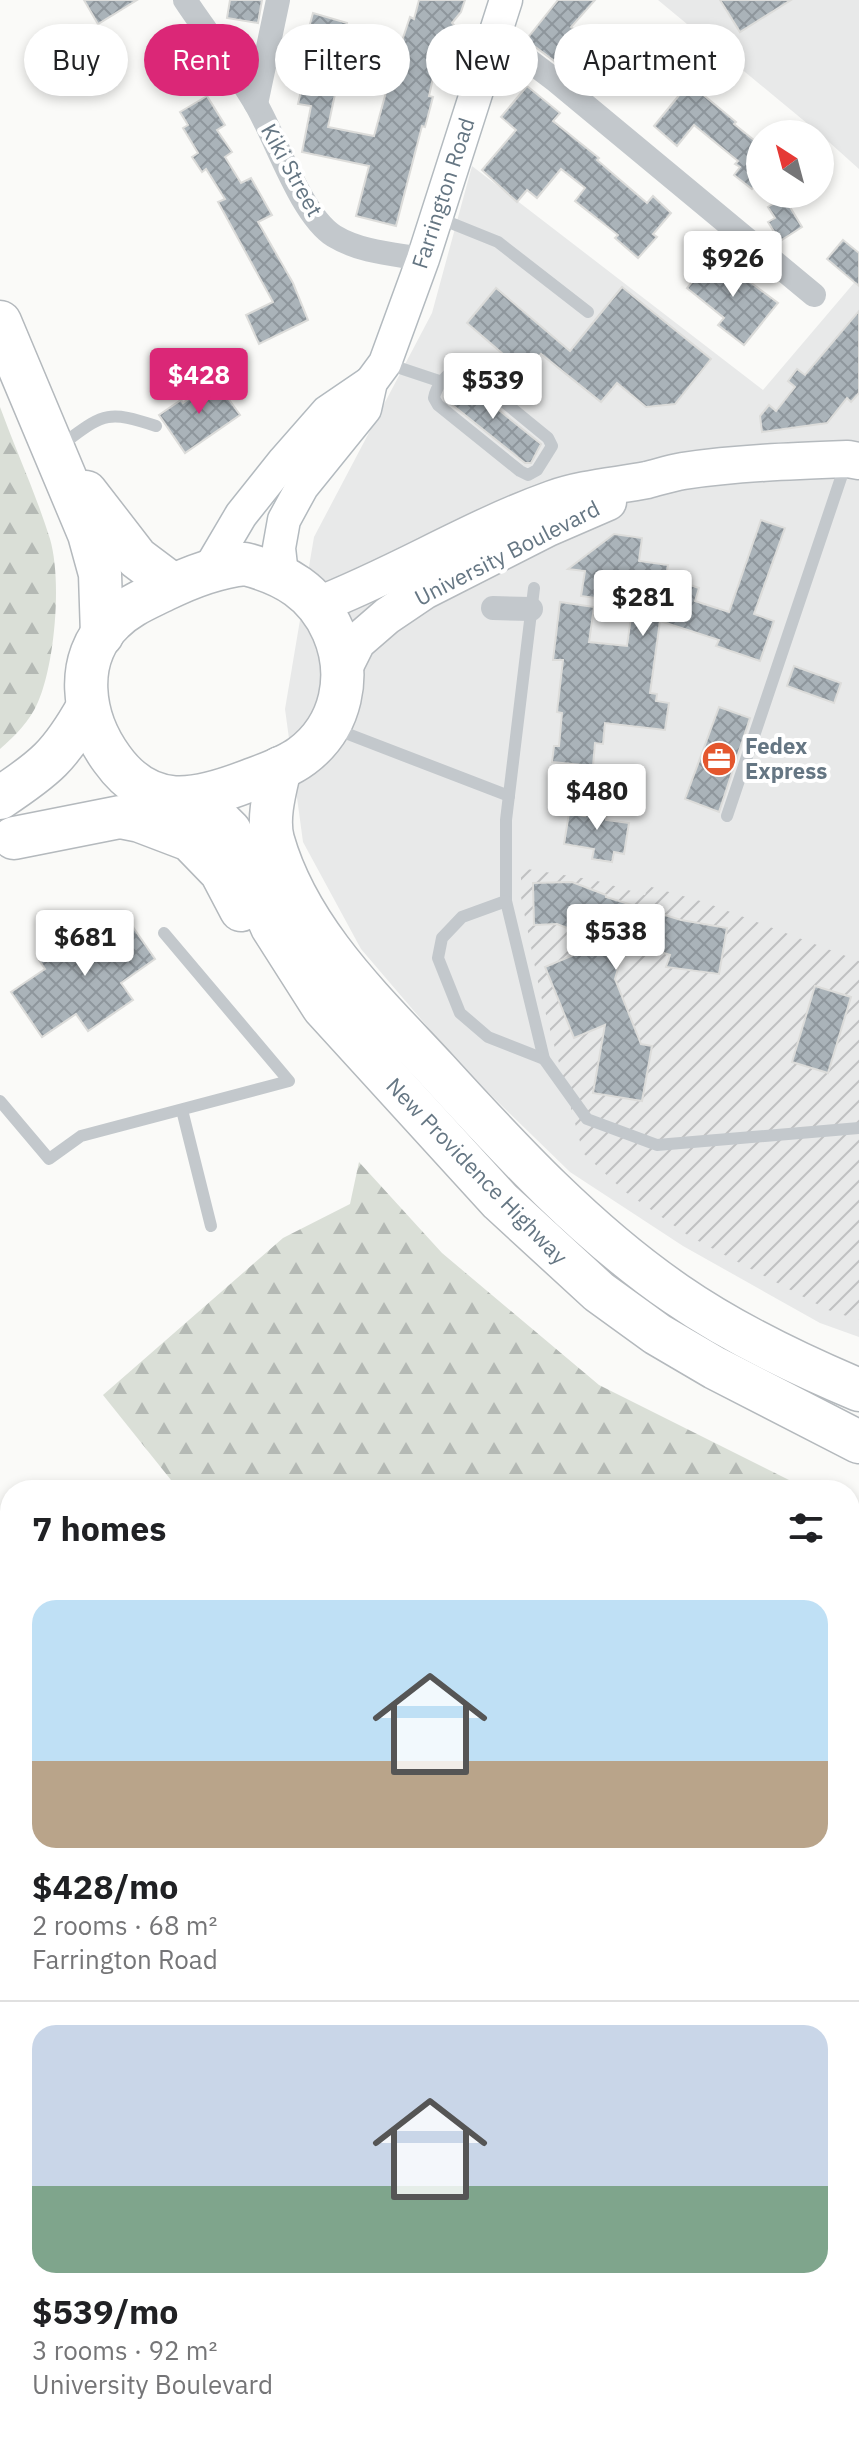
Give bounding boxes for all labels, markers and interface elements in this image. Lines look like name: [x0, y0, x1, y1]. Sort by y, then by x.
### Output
chip: Buy: [24, 24, 128, 96]
chip: Rent: [144, 24, 259, 96]
chip: Filters: [275, 24, 410, 96]
chip: New: [426, 24, 538, 96]
chip: Apartment: [554, 24, 745, 96]
street label: Farrington Road: [404, 114, 481, 272]
street label: Kiki Street: [255, 118, 330, 221]
north arrow: [746, 120, 834, 208]
map controls: [746, 120, 834, 208]
pin: $926: [686, 231, 780, 299]
text: $926: [702, 240, 764, 274]
pin: $428: [152, 348, 246, 416]
pin: $539: [446, 353, 540, 421]
text: $428: [168, 357, 230, 391]
text: $539: [462, 362, 524, 396]
street label: University Boulevard: [409, 493, 604, 612]
pin: $281: [596, 570, 690, 638]
text: $281: [612, 579, 674, 613]
place label: Fedex Express: [745, 731, 827, 785]
office icon: Fedex Express: [700, 740, 738, 778]
pin: $480: [550, 764, 644, 832]
text: $480: [566, 773, 628, 807]
pin: $538: [569, 904, 663, 972]
pin: $681: [38, 910, 132, 978]
text: $538: [585, 913, 647, 947]
text: $681: [54, 919, 116, 953]
street label: New Providence Highway: [380, 1071, 574, 1270]
text: 7 homes: [32, 1506, 167, 1550]
icon: filters: [784, 1506, 828, 1550]
icon: home: [358, 1652, 502, 1796]
text: $428/mo: [32, 1864, 179, 1908]
text: 2 rooms · 68 m²: [32, 1908, 217, 1942]
text: Farrington Road: [32, 1942, 218, 1976]
icon: home: [358, 2077, 502, 2221]
text: $539/mo: [32, 2289, 179, 2333]
text: 3 rooms · 92 m²: [32, 2333, 217, 2367]
text: University Boulevard: [32, 2367, 273, 2401]

